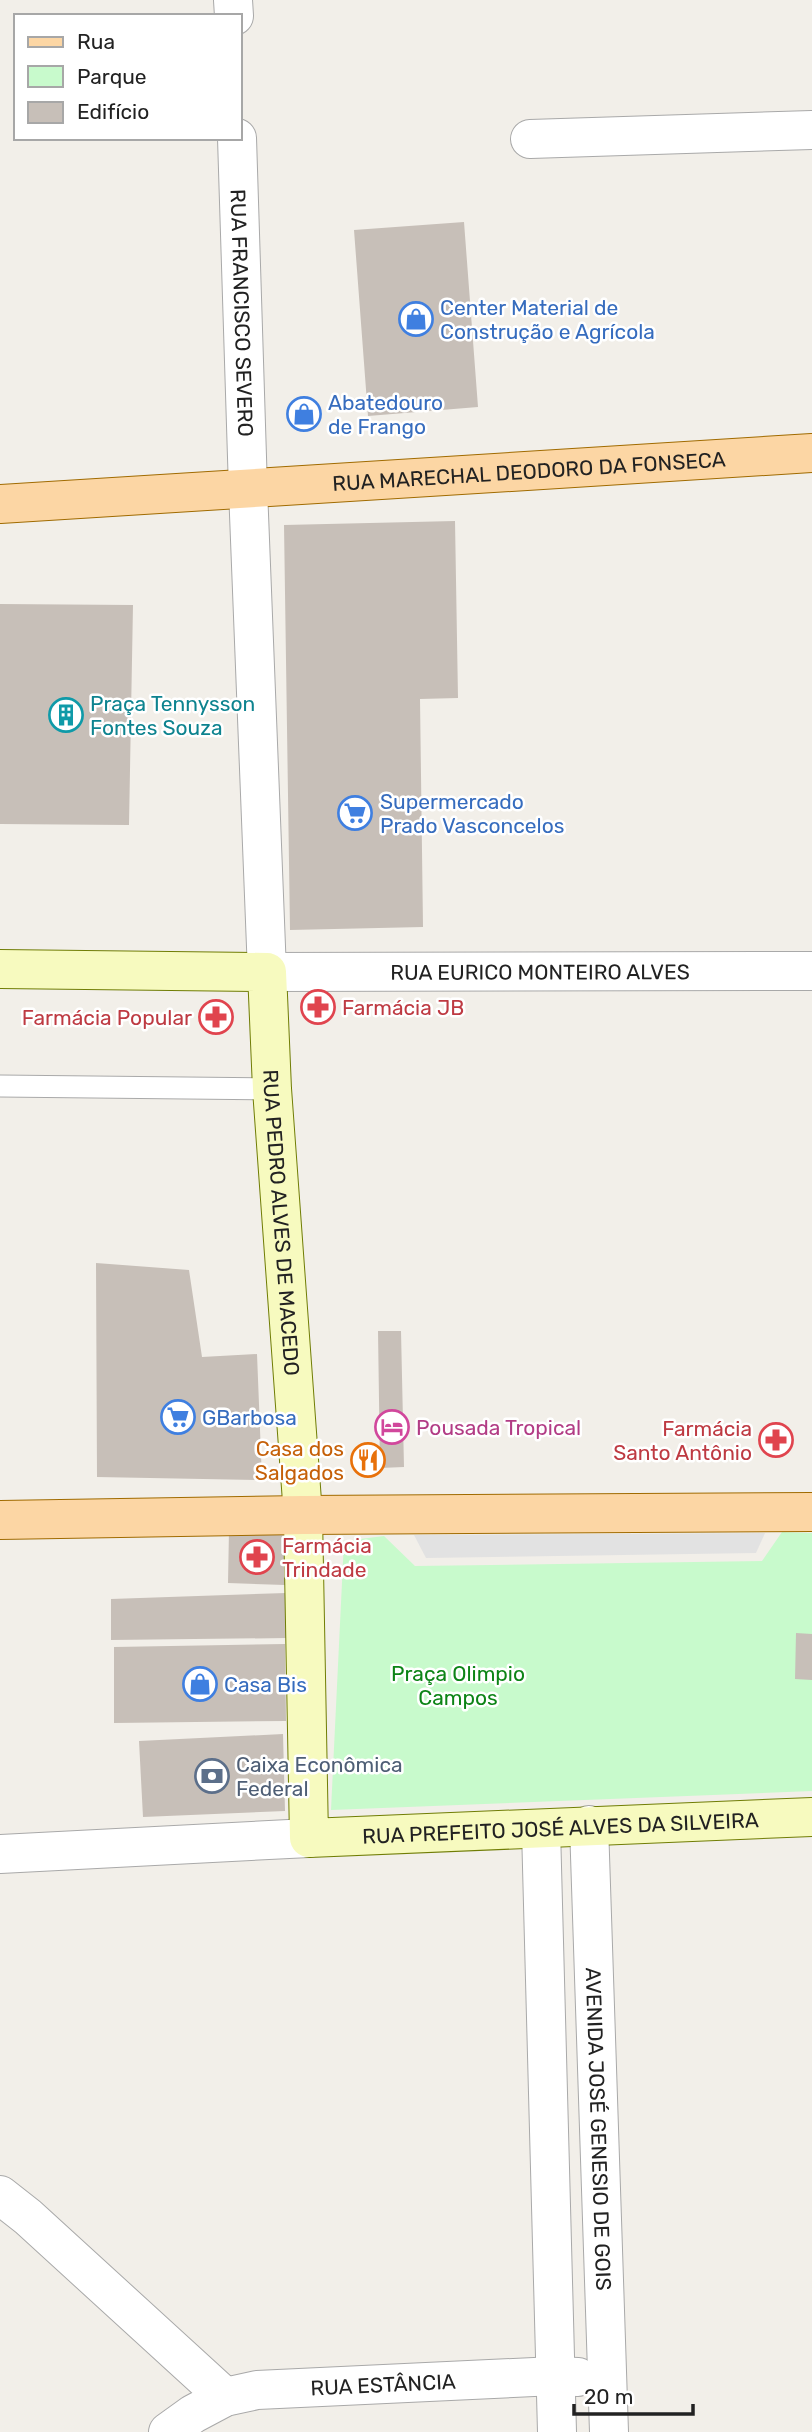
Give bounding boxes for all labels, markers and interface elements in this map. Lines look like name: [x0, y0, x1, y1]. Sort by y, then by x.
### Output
legend: [14, 14, 242, 140]
text: Rua: [77, 29, 115, 54]
text: Parque: [77, 64, 147, 89]
text: Edifício: [77, 99, 149, 124]
street label: RUA FRANCISCO SEVERO: [226, 189, 259, 437]
place label: Center Material de Construção e Agrícola: [440, 295, 655, 344]
shop icon: Center Material de Construção e Agrícola: [397, 300, 435, 338]
place label: Abatedouro de Frango: [328, 390, 443, 439]
shop icon: Abatedouro de Frango: [285, 395, 323, 433]
street label: RUA MARECHAL DEODORO DA FONSECA: [331, 446, 726, 496]
place label: Praça Tennysson Fontes Souza: [90, 691, 255, 740]
building icon: Praça Tennysson Fontes Souza: [47, 696, 85, 734]
place label: Supermercado Prado Vasconcelos: [380, 789, 564, 838]
supermarket icon: Supermercado Prado Vasconcelos: [336, 794, 374, 832]
street label: RUA EURICO MONTEIRO ALVES: [390, 959, 690, 984]
pharmacy icon: Farmácia JB: [299, 988, 337, 1026]
place label: Farmácia JB: [342, 995, 464, 1020]
pharmacy icon: Farmácia Popular: [197, 998, 235, 1036]
place label: Farmácia Popular: [22, 1005, 192, 1030]
street label: RUA PEDRO ALVES DE MACEDO: [259, 1069, 305, 1377]
supermarket icon: GBarbosa: [159, 1398, 197, 1436]
place label: GBarbosa: [202, 1405, 297, 1430]
hotel icon: Pousada Tropical: [373, 1408, 411, 1446]
place label: Pousada Tropical: [416, 1415, 581, 1440]
place label: Farmácia Santo Antônio: [613, 1416, 752, 1465]
pharmacy icon: Farmácia Santo Antônio: [757, 1421, 795, 1459]
place label: Casa dos Salgados: [255, 1436, 344, 1485]
restaurant icon: Casa dos Salgados: [349, 1441, 387, 1479]
place label: Farmácia Trindade: [282, 1533, 372, 1582]
pharmacy icon: Farmácia Trindade: [238, 1538, 276, 1576]
park label: Praça Olimpio Campos: [391, 1661, 525, 1710]
shop icon: Casa Bis: [181, 1665, 219, 1703]
place label: Casa Bis: [224, 1672, 307, 1697]
place label: Caixa Econômica Federal: [236, 1752, 403, 1801]
bank icon: Caixa Econômica Federal: [193, 1757, 231, 1795]
street label: RUA PREFEITO JOSÉ ALVES DA SILVEIRA: [362, 1807, 759, 1848]
street label: AVENIDA JOSÉ GENESIO DE GOIS: [581, 1967, 617, 2291]
street label: RUA ESTÂNCIA: [310, 2368, 456, 2400]
scale bar: [574, 2372, 693, 2416]
text: 20 m: [584, 2384, 633, 2409]

